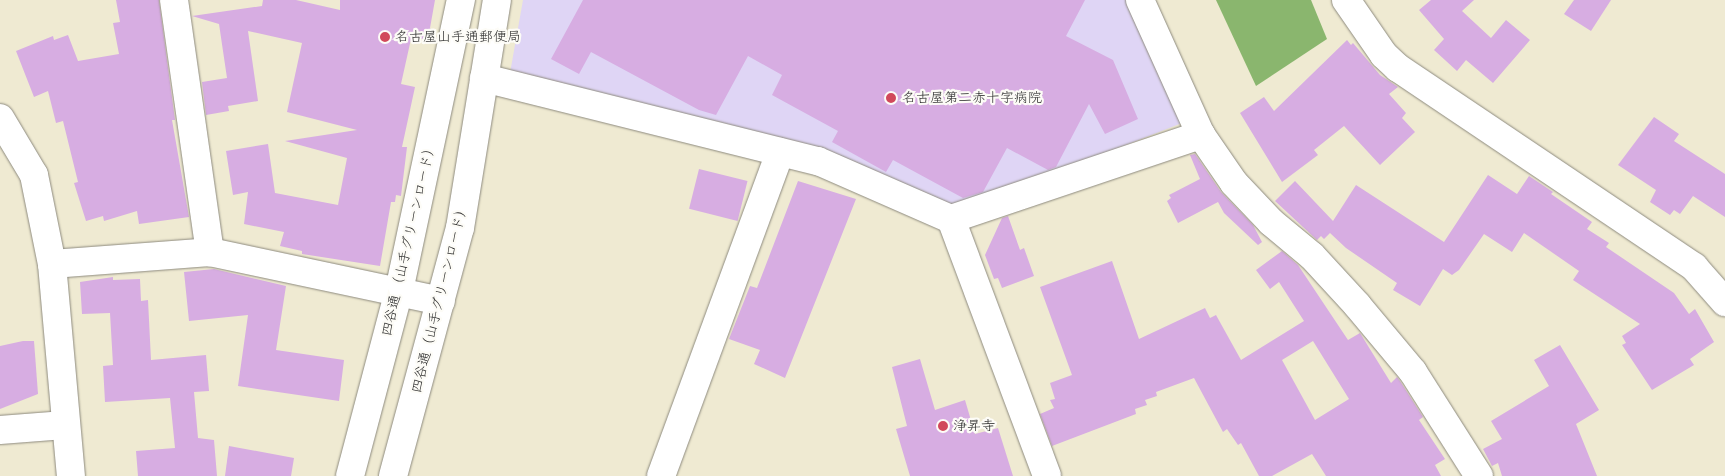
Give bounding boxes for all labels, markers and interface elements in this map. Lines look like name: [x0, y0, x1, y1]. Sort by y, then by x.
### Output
place label: 名古屋山手通郵便局: [395, 29, 521, 45]
marker: 名古屋山手通郵便局: [379, 31, 391, 43]
place label: 名古屋第二赤十字病院: [902, 90, 1042, 106]
marker: 名古屋第二赤十字病院: [884, 91, 898, 105]
street label: 四谷通 （山手グリーンロード）: [378, 140, 440, 338]
street label: 四谷通（山手グリーンロード）: [408, 201, 472, 395]
place label: 浄昇寺: [953, 418, 995, 434]
marker: 浄昇寺: [937, 420, 949, 432]

